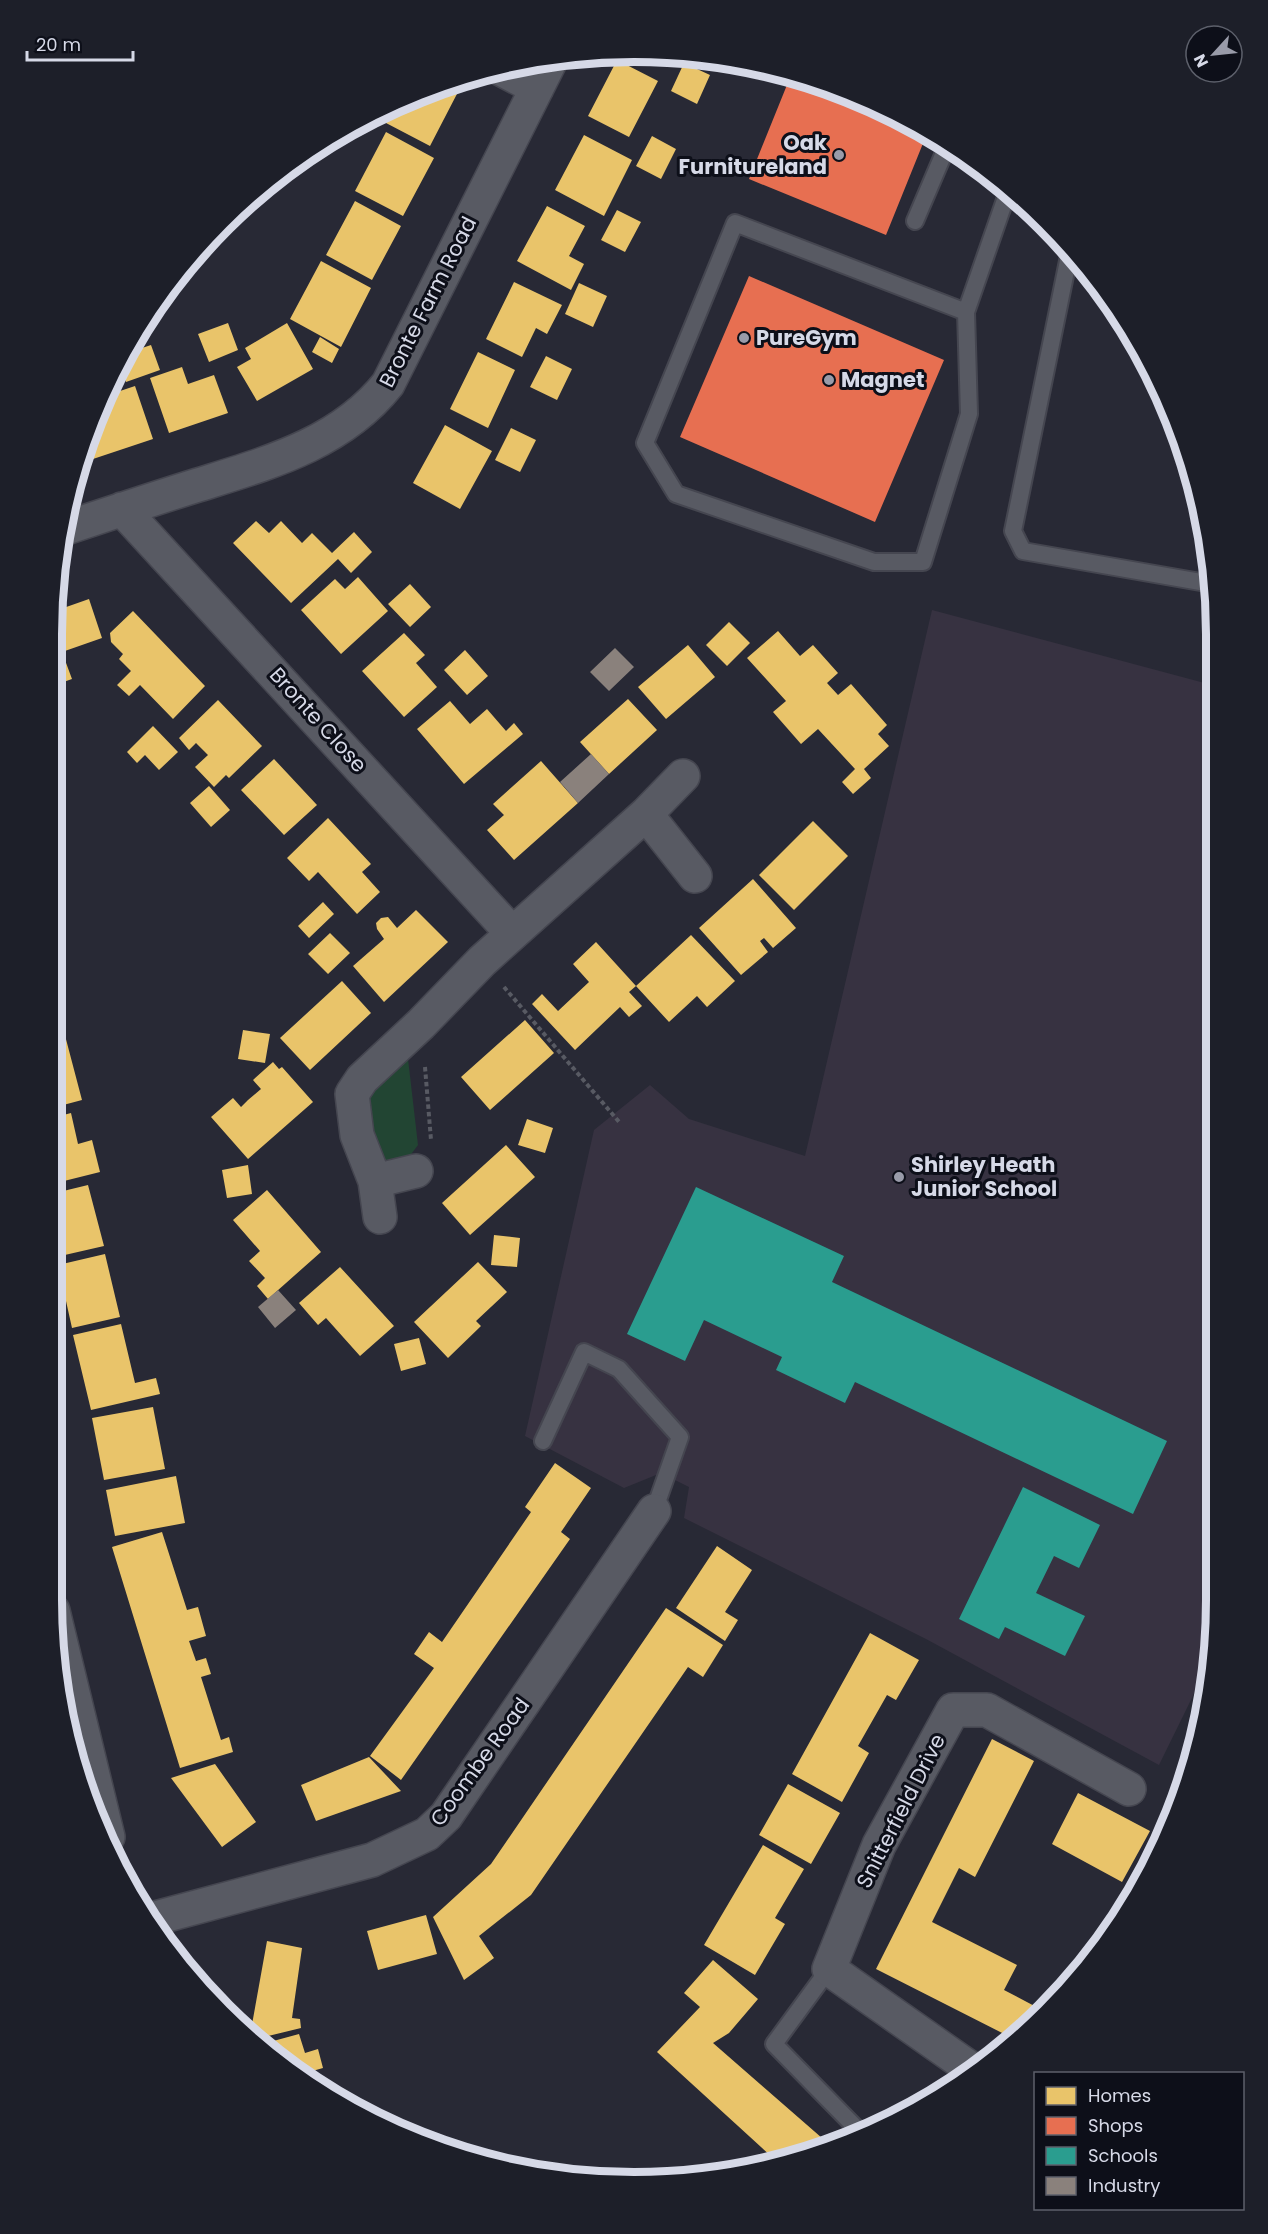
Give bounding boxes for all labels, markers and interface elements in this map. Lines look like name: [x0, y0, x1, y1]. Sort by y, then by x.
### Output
scale bar: [27, 24, 134, 62]
north arrow: [1184, 24, 1244, 84]
text: 20 m: [36, 32, 81, 57]
text: N: [1188, 50, 1214, 71]
place label: Oak Furnitureland: [679, 128, 827, 181]
marker: Oak Furnitureland: [832, 148, 846, 162]
street label: Bronte Farm Road: [372, 211, 483, 392]
place label: PureGym: [756, 323, 857, 352]
marker: PureGym: [737, 331, 751, 345]
place label: Magnet: [841, 365, 924, 394]
marker: Magnet: [822, 373, 836, 387]
street label: Bronte Close: [263, 661, 374, 779]
place label: Shirley Heath Junior School: [911, 1150, 1057, 1203]
marker: Shirley Heath Junior School: [892, 1170, 906, 1184]
street label: Coombe Road: [423, 1692, 536, 1832]
street label: Snitterfield Drive: [849, 1729, 952, 1893]
legend: [1034, 2072, 1244, 2210]
text: Homes: [1088, 2083, 1151, 2108]
text: Shops: [1088, 2113, 1143, 2138]
text: Schools: [1088, 2143, 1158, 2168]
text: Industry: [1088, 2173, 1160, 2198]

